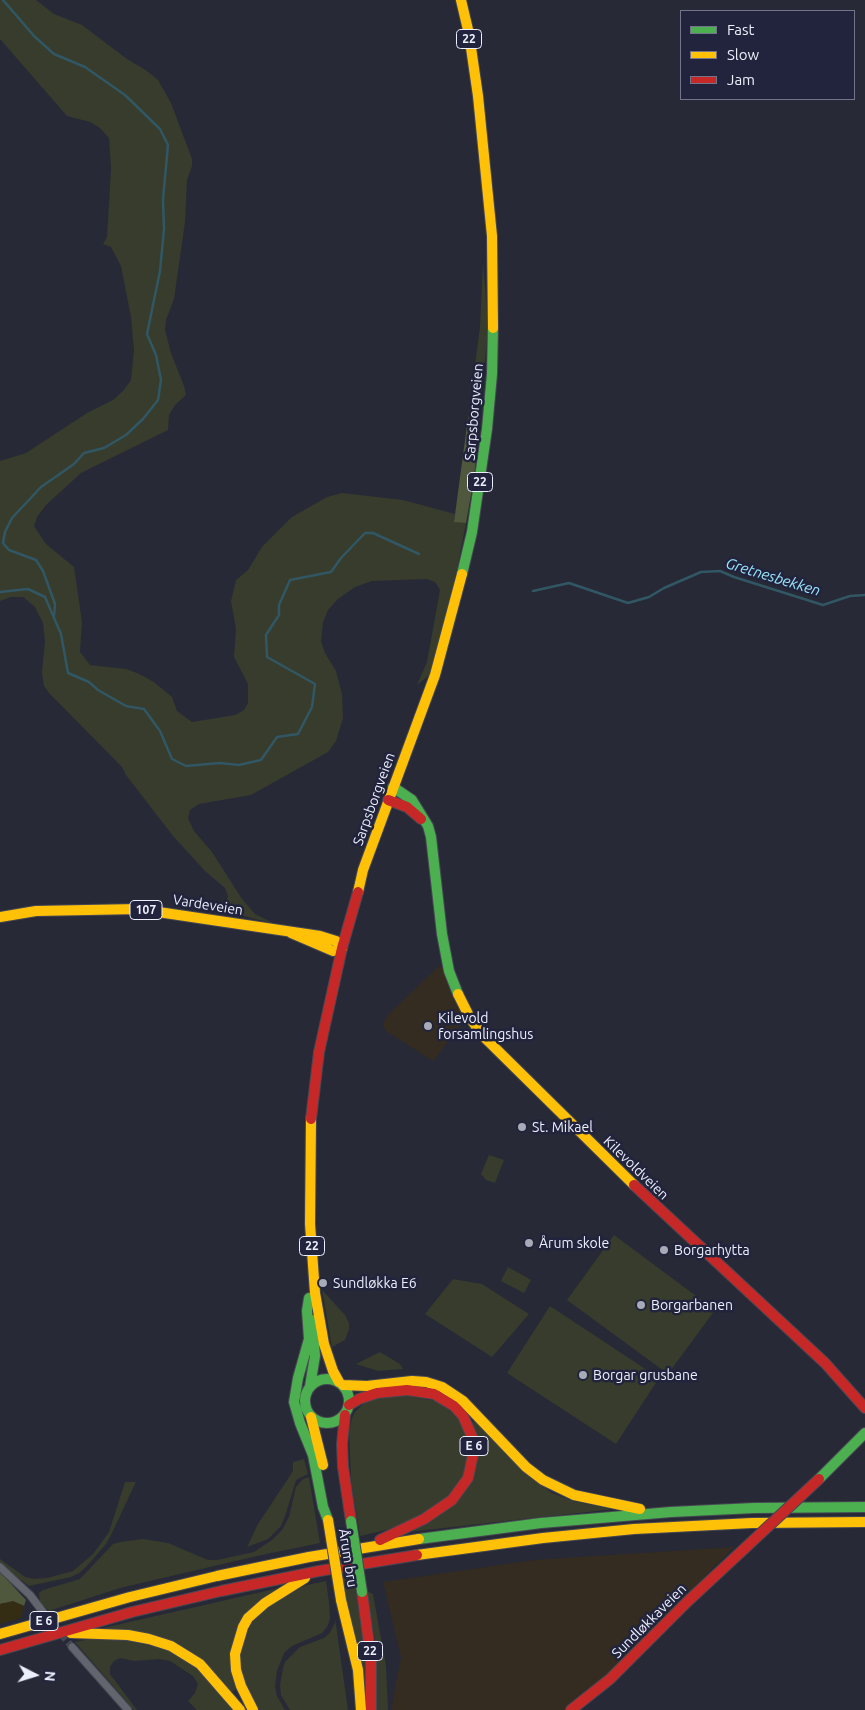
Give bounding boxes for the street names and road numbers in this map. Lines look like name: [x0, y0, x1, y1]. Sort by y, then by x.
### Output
road number: 22: [456, 30, 482, 48]
street label: Sarpsborgveien: [461, 363, 487, 461]
road number: 22: [468, 472, 492, 492]
street label: Sarpsborgveien: [349, 750, 399, 848]
street label: Vardeveien: [172, 891, 244, 919]
road number: 107: [130, 900, 162, 920]
street label: Kilevoldveien: [600, 1133, 672, 1203]
road number: 22: [300, 1236, 324, 1256]
road number: E 6: [460, 1436, 488, 1455]
street label: Årum bru: [335, 1527, 361, 1589]
street label: Sundløkkaveien: [608, 1580, 690, 1662]
road number: E 6: [30, 1612, 58, 1630]
road number: 22: [358, 1642, 382, 1660]

